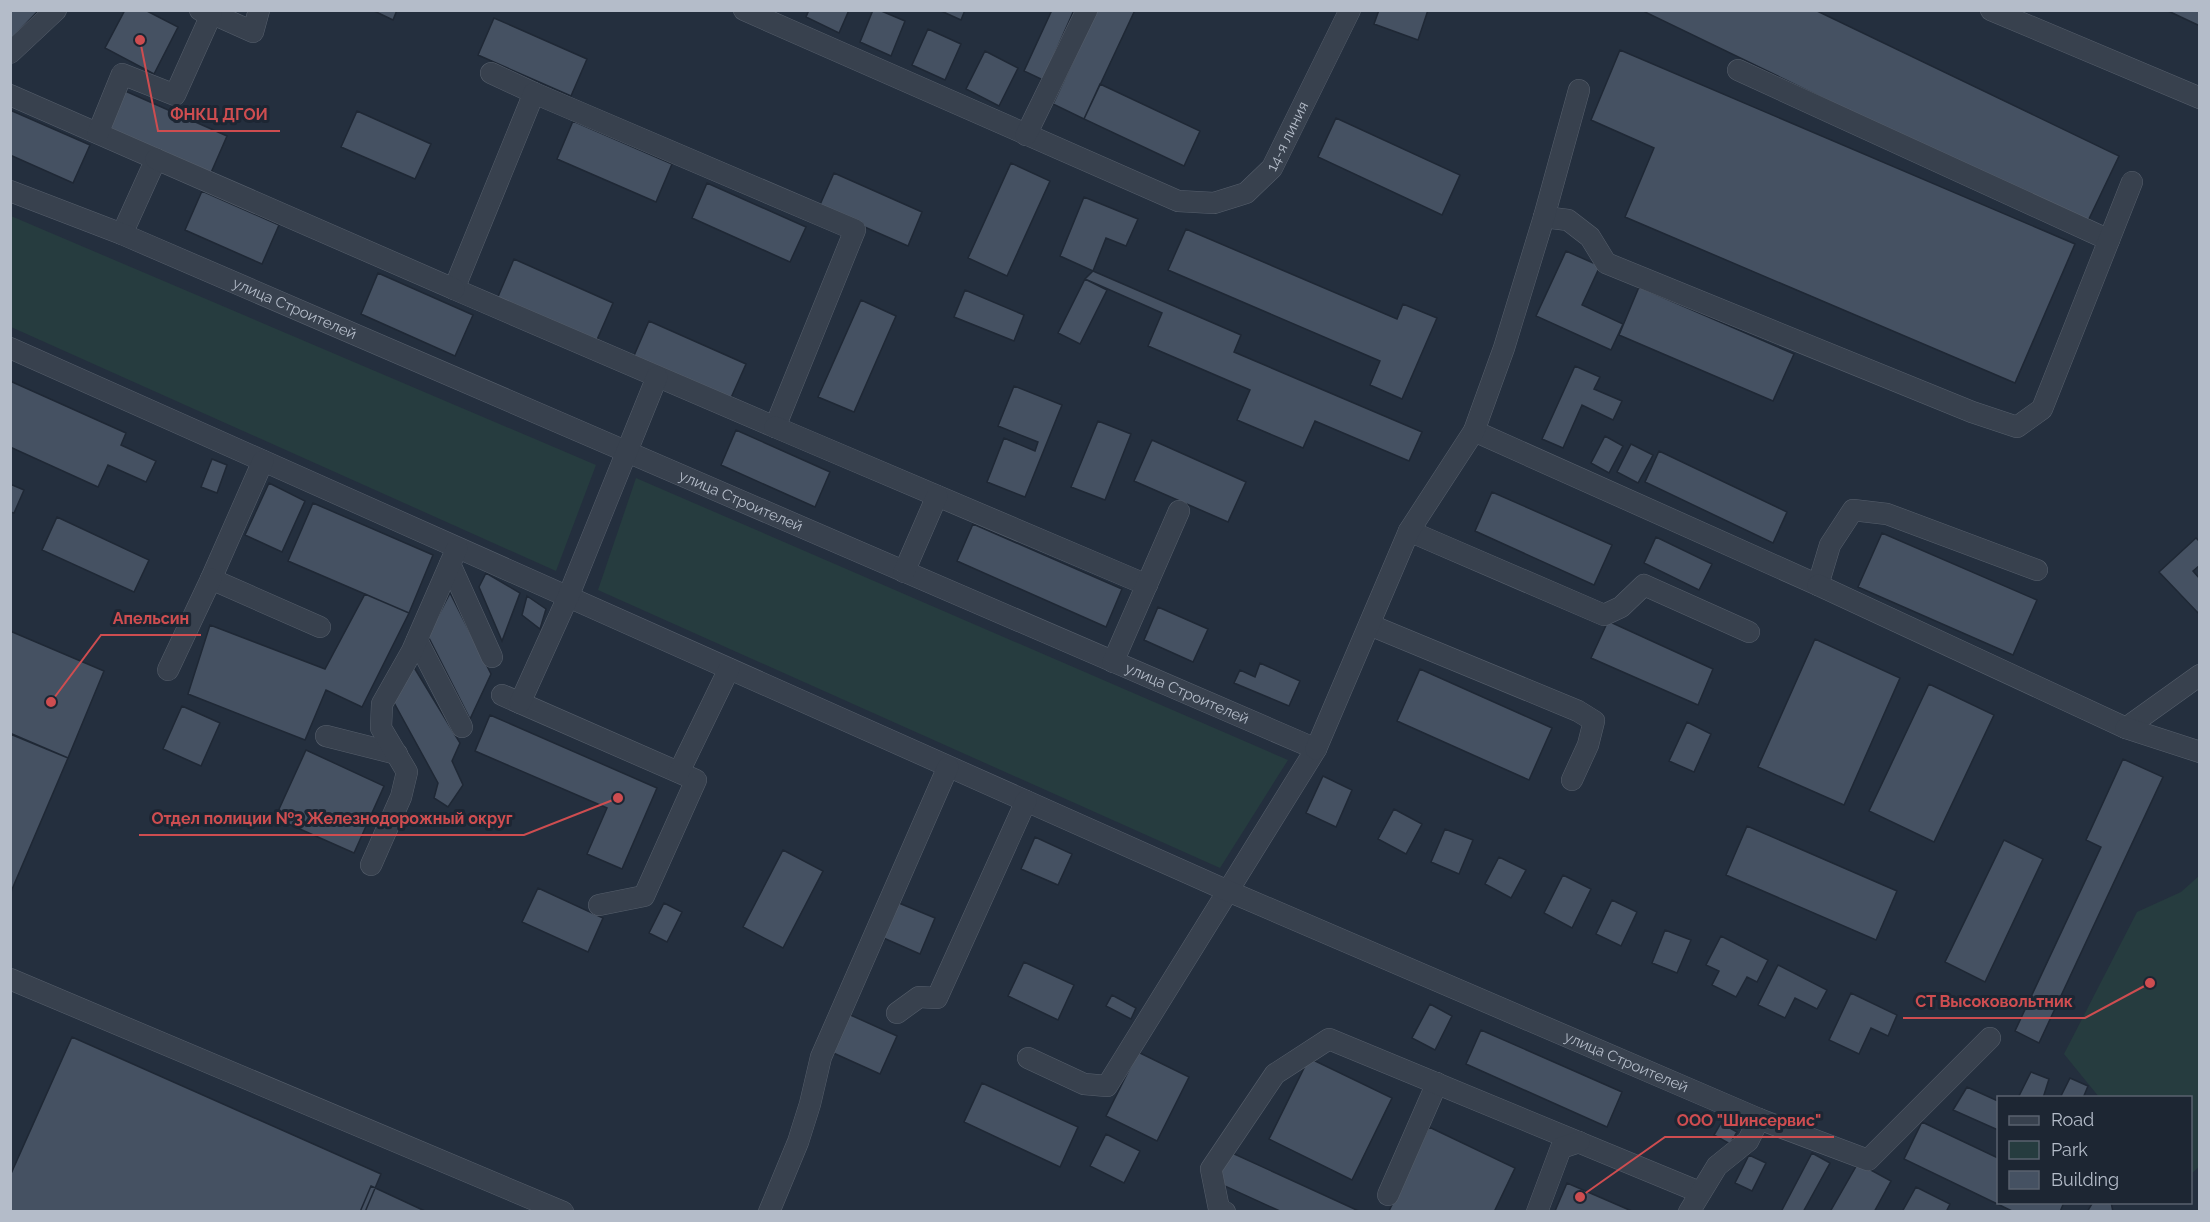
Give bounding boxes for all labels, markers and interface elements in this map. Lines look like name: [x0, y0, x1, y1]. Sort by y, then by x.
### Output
callout: ФНКЦ ДГОИ: [158, 97, 280, 131]
street label: 14-я линия: [1263, 99, 1312, 174]
text: ФНКЦ ДГОИ: [170, 105, 268, 124]
street label: улица Строителей: [230, 274, 359, 343]
street label: улица Строителей: [676, 466, 806, 536]
callout: Апельсин: [101, 601, 201, 635]
text: Апельсин: [113, 609, 189, 628]
street label: улица Строителей: [1122, 659, 1252, 728]
callout: Отдел полиции №3 Железнодорожный округ: [139, 801, 524, 835]
text: Отдел полиции №3 Железнодорожный округ: [152, 809, 513, 828]
callout: СТ Высоковольтник: [1903, 984, 2085, 1018]
text: СТ Высоковольтник: [1915, 992, 2073, 1011]
street label: улица Строителей: [1562, 1027, 1691, 1097]
legend: [1997, 1096, 2192, 1204]
callout: ООО "Шинсервис": [1665, 1103, 1834, 1137]
text: Road: [2051, 1109, 2094, 1130]
text: ООО "Шинсервис": [1677, 1111, 1821, 1130]
text: Park: [2051, 1139, 2088, 1160]
text: Building: [2051, 1169, 2119, 1190]

